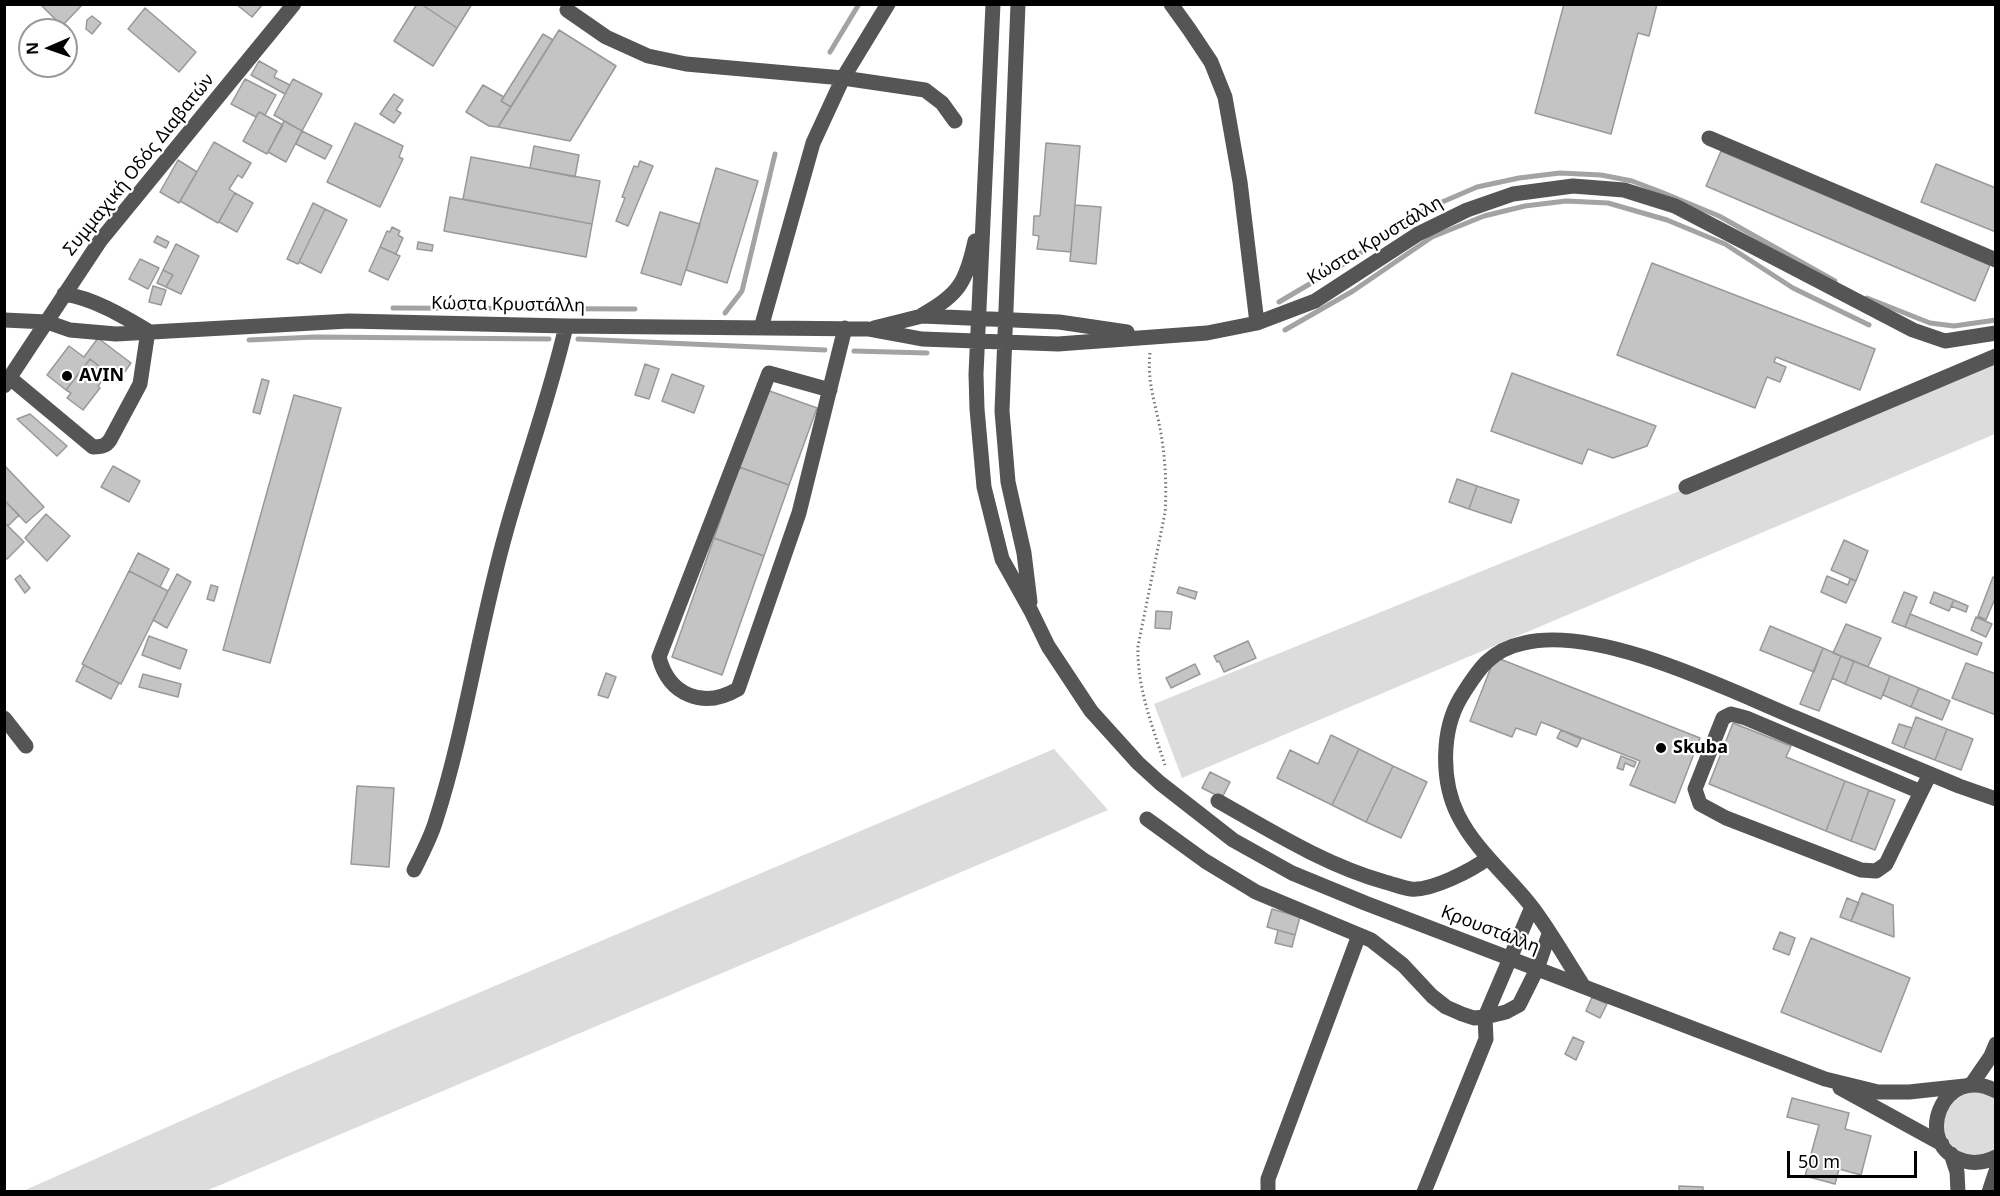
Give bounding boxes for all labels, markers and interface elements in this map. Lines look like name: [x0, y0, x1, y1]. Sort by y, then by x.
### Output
north arrow: [18, 18, 78, 78]
text: N: [21, 42, 43, 55]
street label: Συμμαχική Οδός Διαβατών: [59, 70, 219, 260]
street label: Κώστα Κρυστάλλη: [1303, 192, 1447, 290]
street label: Κώστα Κρυστάλλη: [431, 293, 585, 317]
place label: AVIN: [79, 365, 124, 387]
marker: AVIN: [60, 369, 74, 383]
place label: Skuba: [1673, 737, 1728, 759]
marker: Skuba: [1654, 741, 1668, 755]
street label: Κρουστάλλη: [1438, 901, 1542, 959]
scale bar: [1790, 1139, 1920, 1177]
text: 50 m: [1798, 1149, 1840, 1173]

